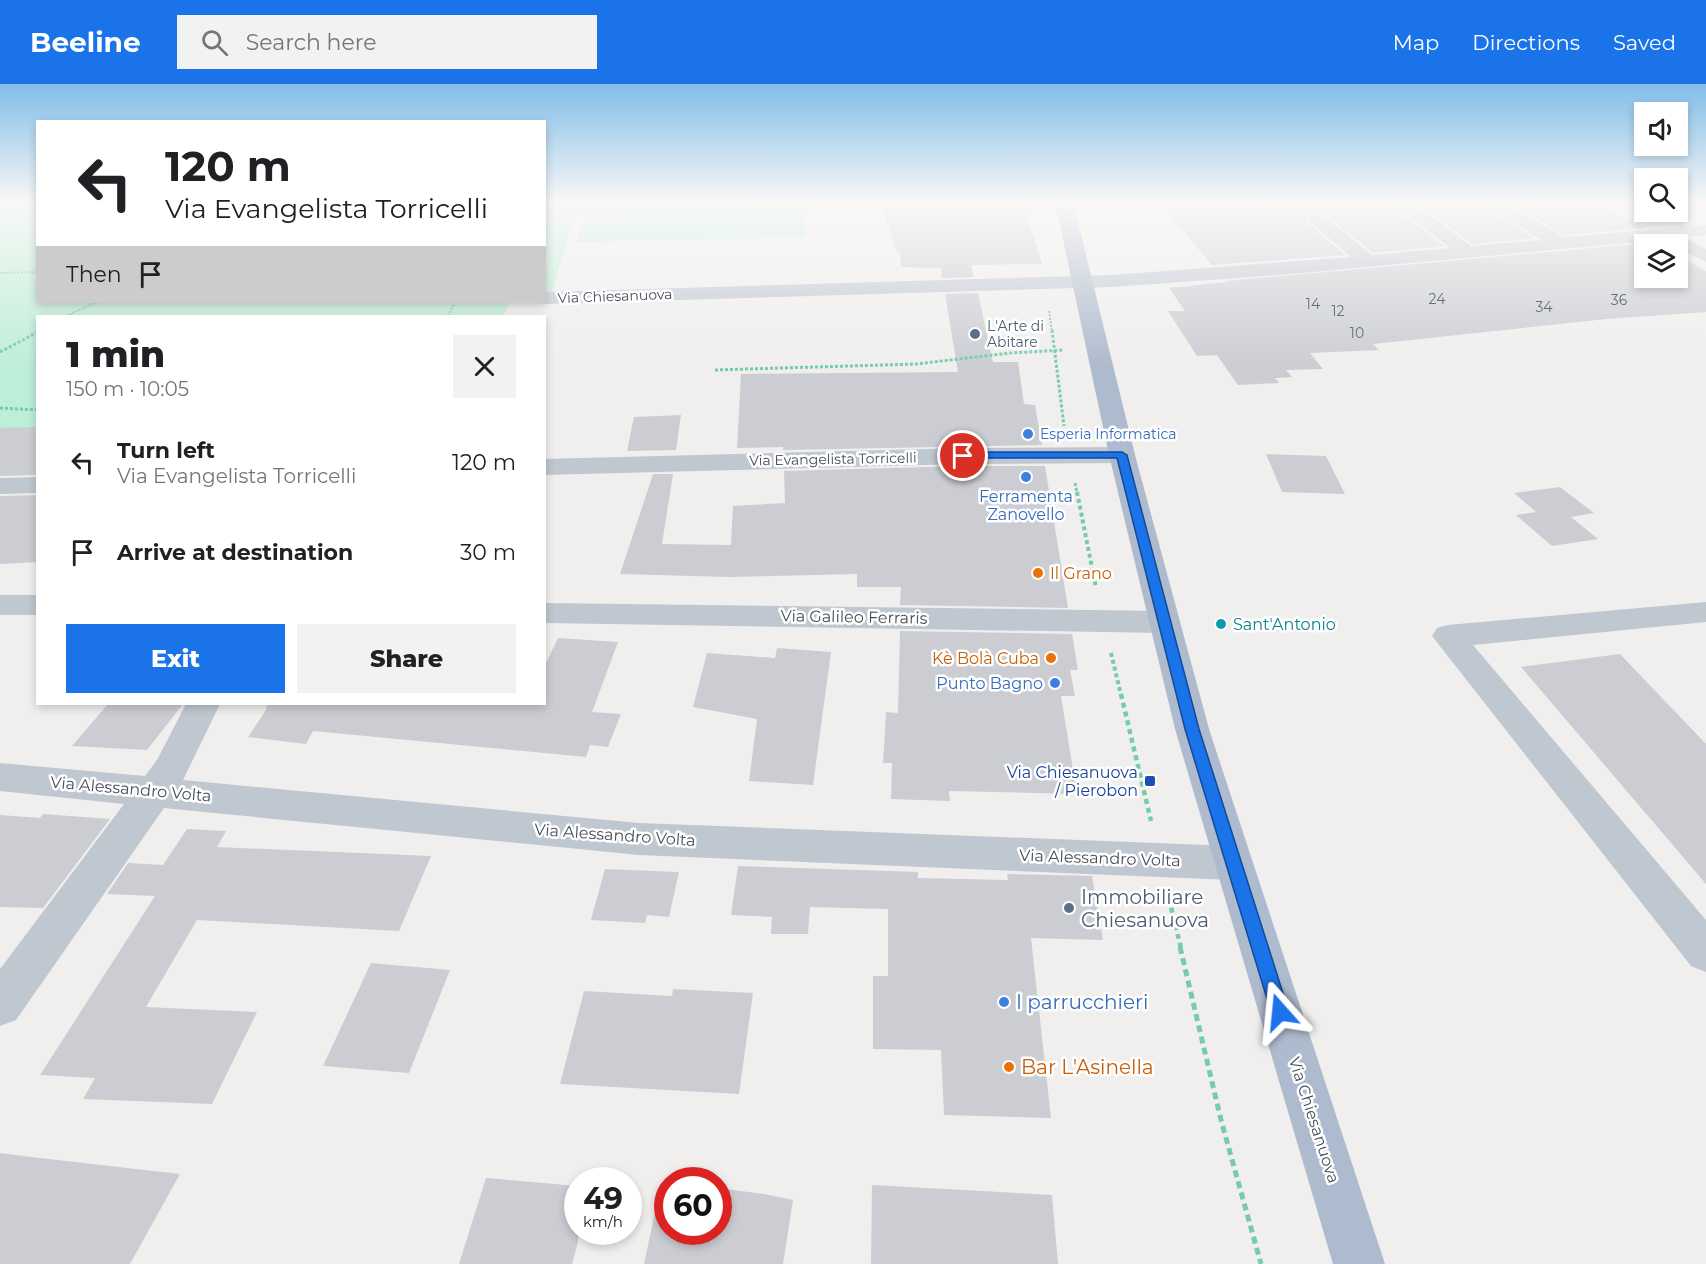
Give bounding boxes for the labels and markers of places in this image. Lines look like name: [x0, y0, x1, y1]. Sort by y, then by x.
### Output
place label: L'Arte di Abitare: [987, 317, 1044, 351]
marker: L'Arte di Abitare: [968, 327, 982, 341]
place label: Esperia Informatica: [1040, 425, 1177, 443]
marker: Esperia Informatica: [1021, 427, 1035, 441]
pin: [937, 430, 988, 481]
marker: Ferramenta Zanovello: [1019, 470, 1033, 484]
place label: Ferramenta Zanovello: [979, 487, 1073, 524]
place label: Il Grano: [1050, 564, 1112, 583]
marker: Il Grano: [1031, 566, 1045, 580]
place label: Sant'Antonio: [1233, 615, 1336, 634]
marker: Sant'Antonio: [1214, 617, 1228, 631]
place label: Kè Bolà Cuba: [932, 649, 1039, 668]
marker: Kè Bolà Cuba: [1044, 651, 1058, 665]
place label: Punto Bagno: [936, 674, 1043, 693]
marker: Punto Bagno: [1048, 676, 1062, 690]
place label: Via Chiesanuova / Pierobon: [1007, 763, 1138, 800]
marker: Via Chiesanuova / Pierobon: [1143, 774, 1157, 788]
place label: Immobiliare Chiesanuova: [1081, 885, 1209, 932]
marker: Immobiliare Chiesanuova: [1062, 901, 1076, 915]
place label: I parrucchieri: [1016, 990, 1148, 1014]
marker: I parrucchieri: [997, 995, 1011, 1009]
place label: Bar L'Asinella: [1021, 1055, 1154, 1079]
marker: Bar L'Asinella: [1002, 1060, 1016, 1074]

